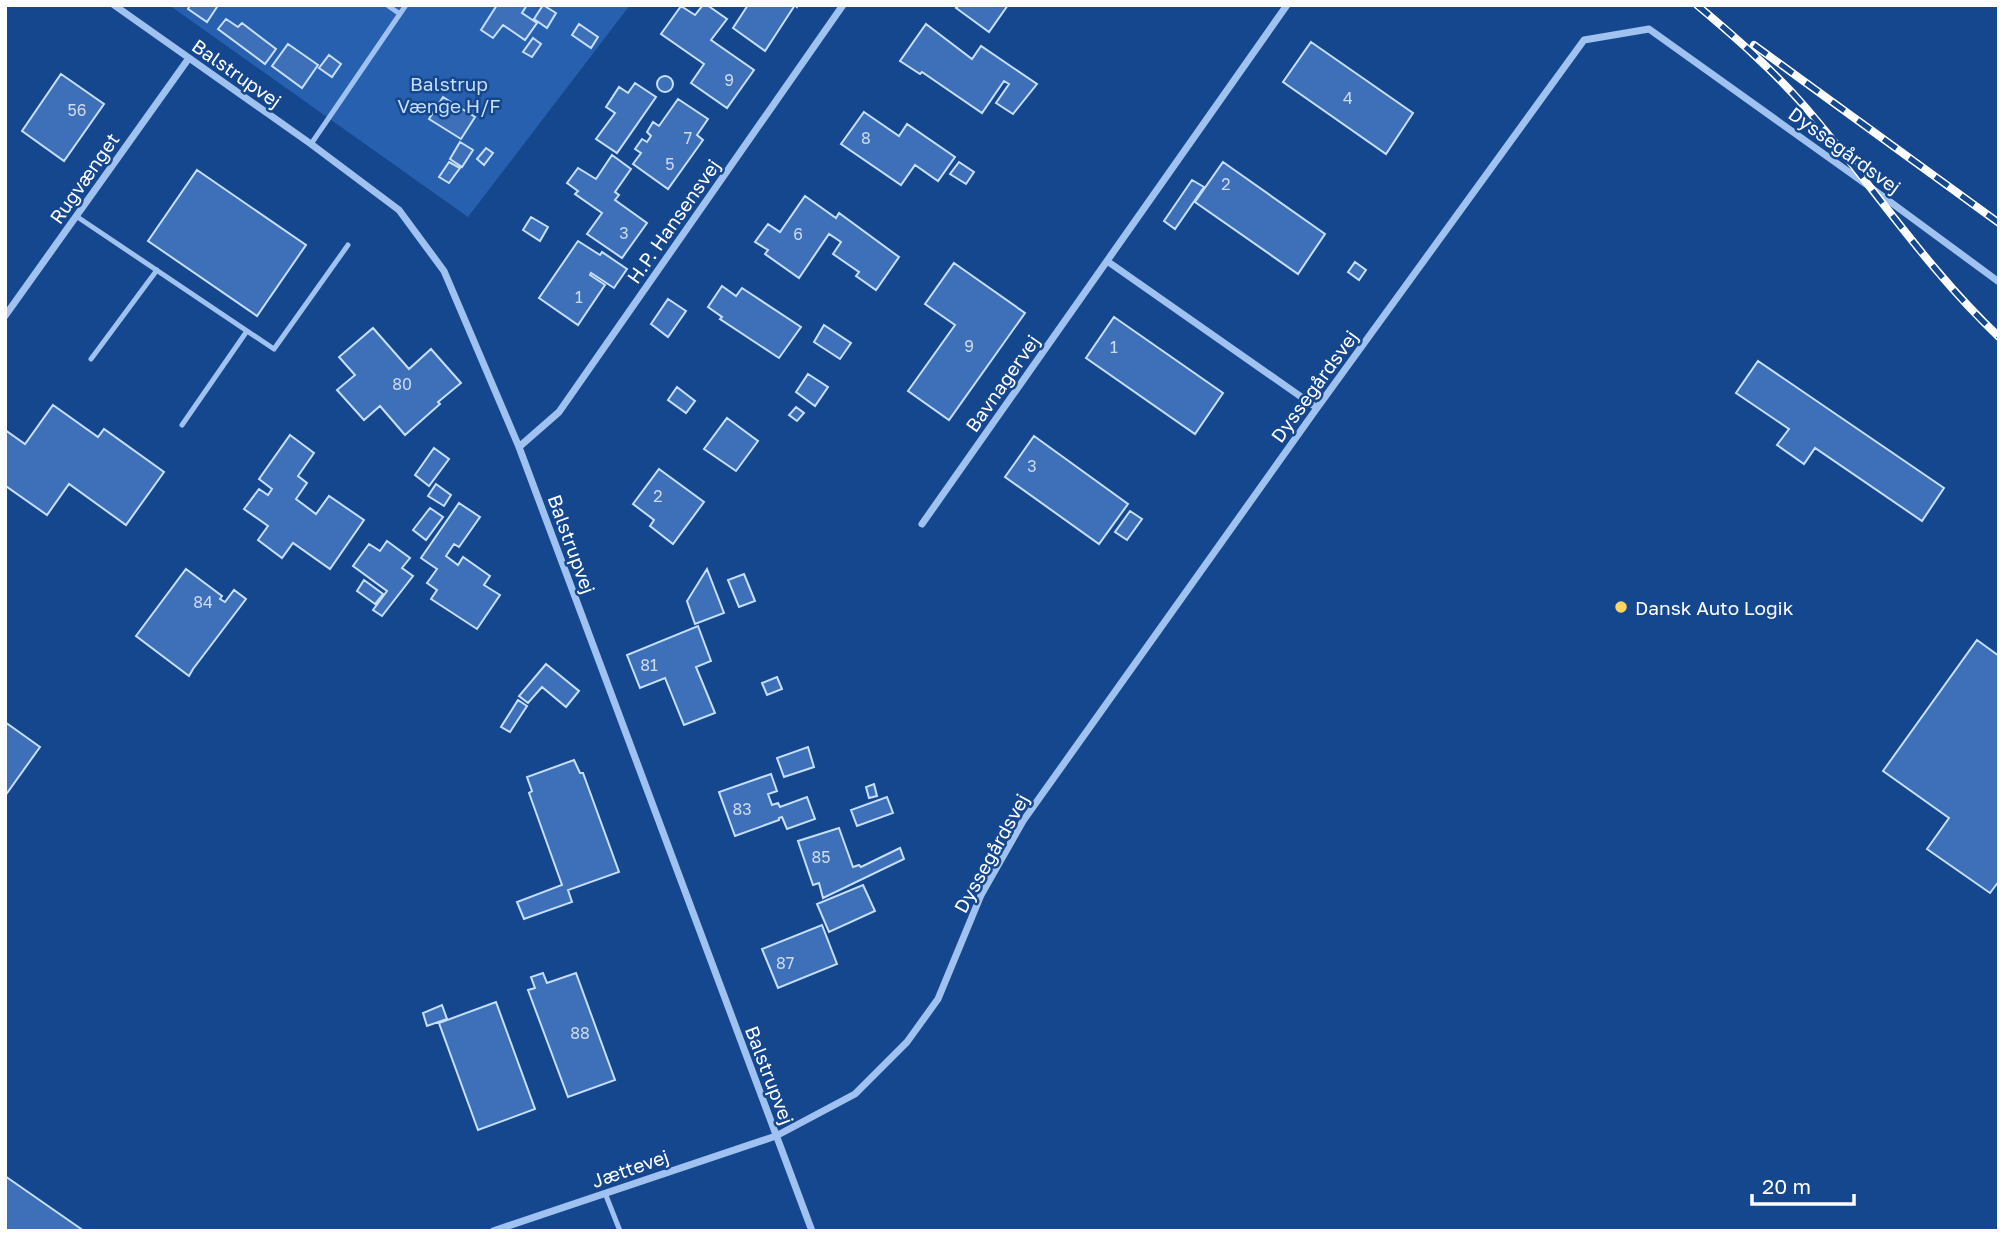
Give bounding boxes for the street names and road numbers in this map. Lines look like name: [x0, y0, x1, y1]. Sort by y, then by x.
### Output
street label: Balstrupvej: [188, 34, 286, 112]
street label: Dyssegårdsvej: [1784, 102, 1906, 198]
street label: Rugvænget: [44, 128, 124, 228]
street label: H.P. Hansensvej: [622, 154, 724, 288]
street label: Dyssegårdsvej: [1266, 325, 1362, 447]
street label: Bavnagervej: [960, 330, 1044, 436]
street label: Balstrupvej: [543, 491, 601, 597]
street label: Dyssegårdsvej: [949, 789, 1033, 917]
street label: Balstrupvej: [741, 1022, 799, 1128]
street label: Jættevej: [588, 1144, 672, 1192]

